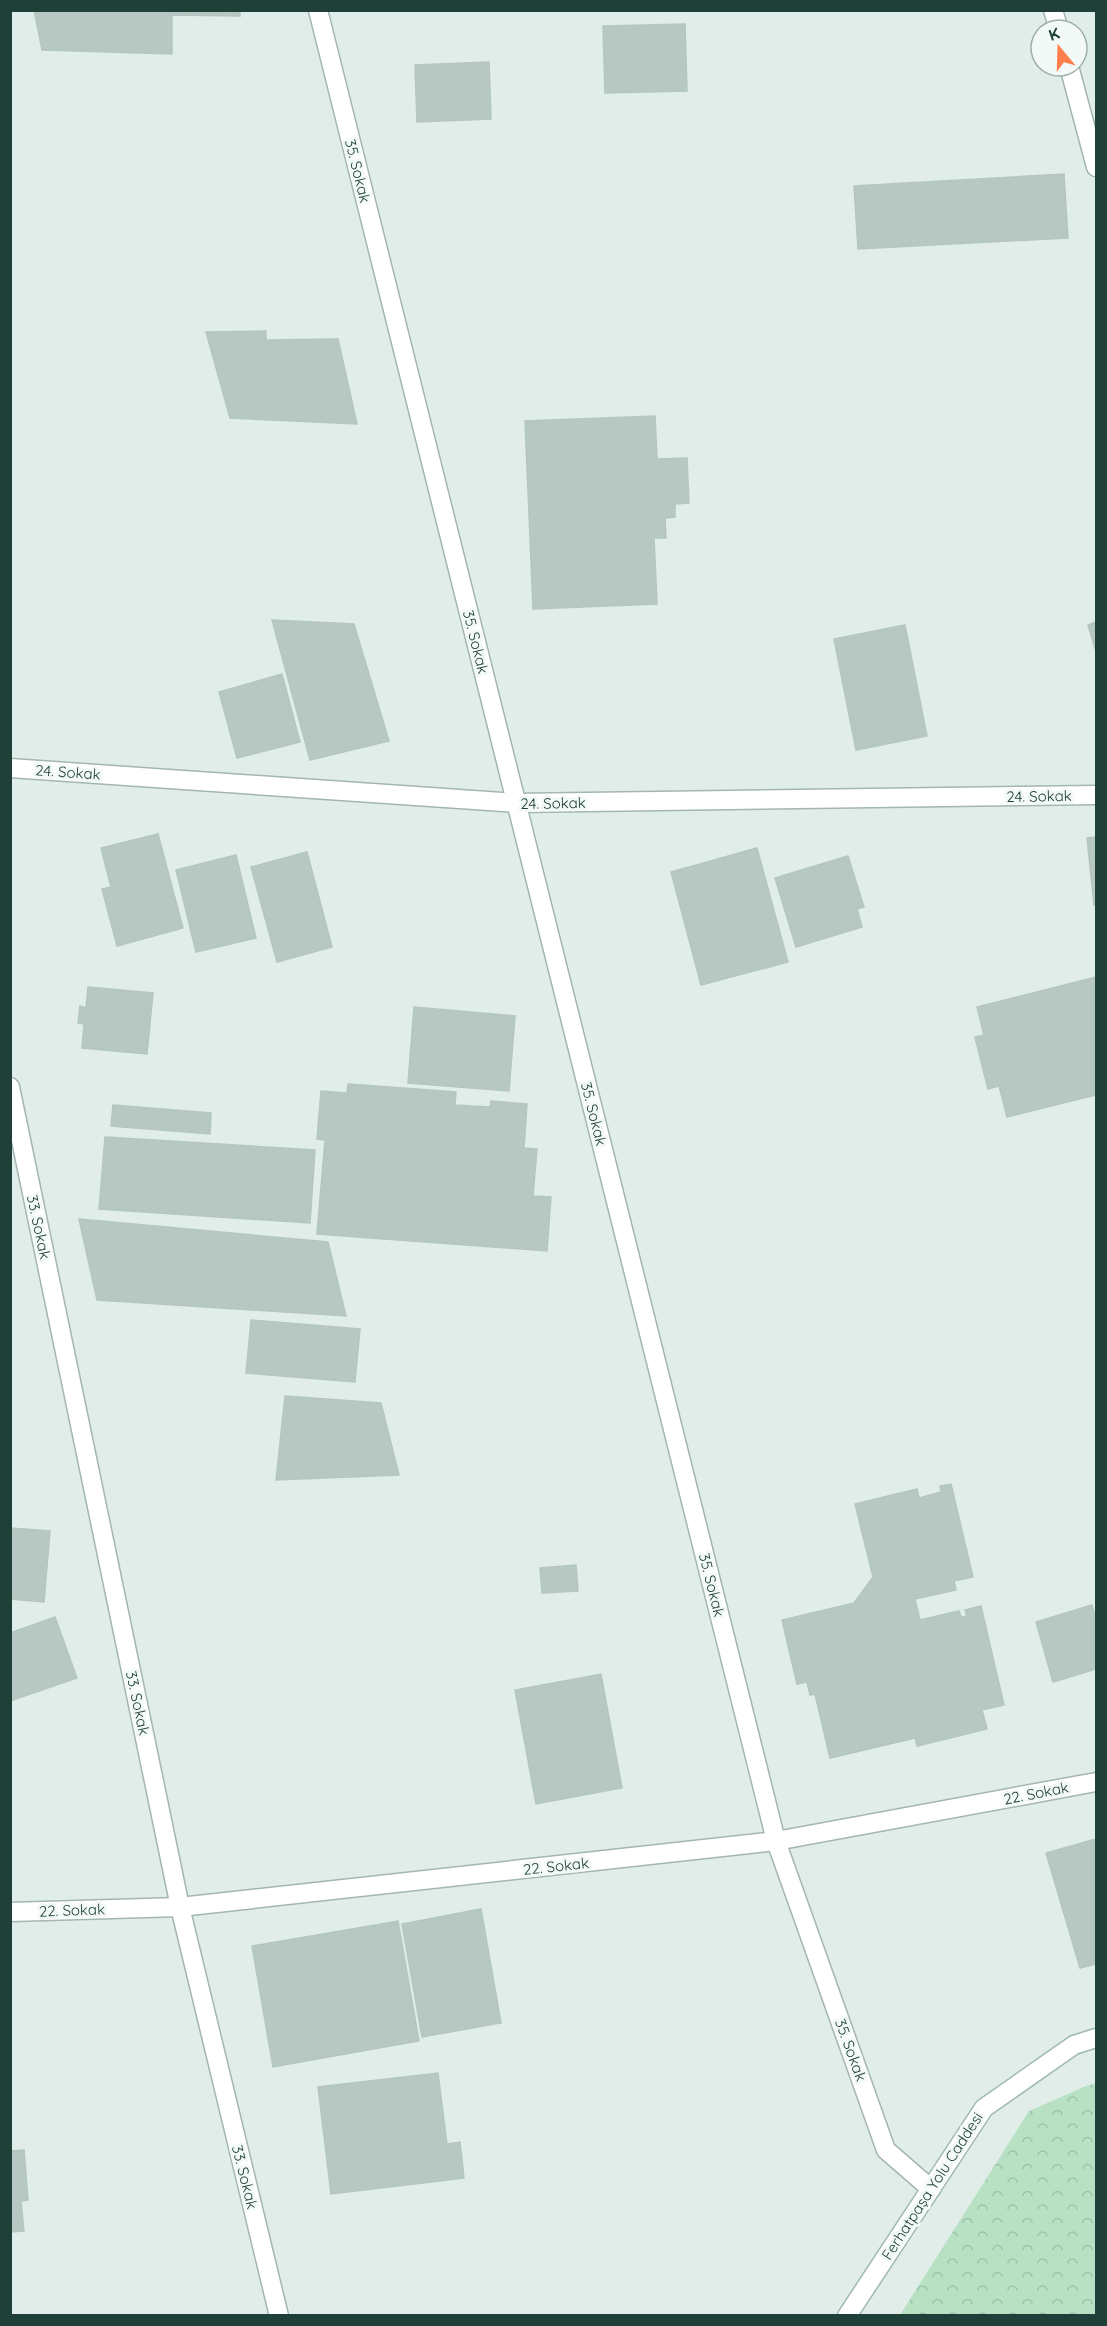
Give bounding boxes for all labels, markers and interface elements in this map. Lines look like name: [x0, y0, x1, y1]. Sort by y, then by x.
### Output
north arrow: [1029, 18, 1089, 78]
text: K: [1046, 23, 1062, 45]
street label: 35. Sokak: [341, 137, 375, 205]
street label: 35. Sokak: [459, 608, 493, 676]
street label: 24. Sokak: [35, 760, 101, 784]
street label: 24. Sokak: [1006, 786, 1072, 806]
street label: 24. Sokak: [520, 793, 586, 813]
street label: 35. Sokak: [577, 1080, 611, 1148]
street label: 33. Sokak: [23, 1193, 55, 1261]
street label: 35. Sokak: [695, 1551, 729, 1619]
street label: 33. Sokak: [122, 1669, 154, 1737]
street label: 22. Sokak: [1002, 1777, 1070, 1809]
street label: 22. Sokak: [522, 1853, 590, 1879]
street label: 22. Sokak: [39, 1899, 105, 1921]
street label: 35. Sokak: [831, 2016, 871, 2084]
street label: Ferhatpaşa Yolu Caddesi: [877, 2109, 987, 2263]
street label: 33. Sokak: [228, 2143, 262, 2211]

